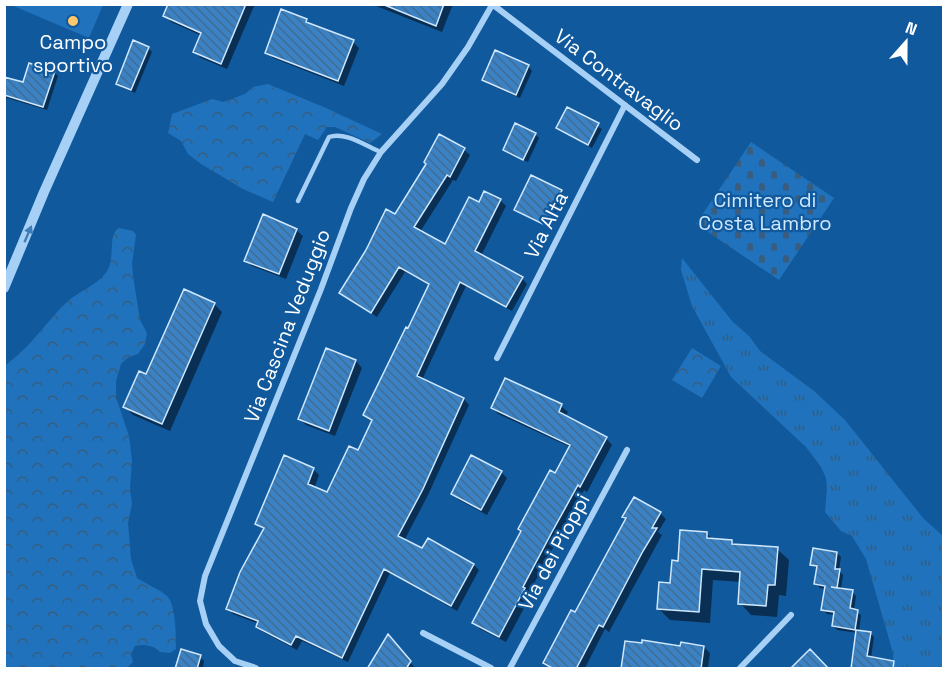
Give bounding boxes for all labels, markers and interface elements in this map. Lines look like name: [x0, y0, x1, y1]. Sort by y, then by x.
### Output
north arrow: [876, 12, 936, 72]
marker: Campo sportivo: [66, 14, 80, 28]
text: N: [902, 17, 920, 40]
street label: Via Contravaglio: [549, 23, 689, 137]
place label: Campo sportivo: [33, 29, 113, 78]
street label: Via Alta: [518, 187, 574, 263]
park label: Cimitero di Costa Lambro: [698, 187, 832, 236]
one-way arrow: [23, 225, 33, 243]
street label: Via Cascina Veduggio: [238, 225, 336, 427]
street label: Via dei Pioppi: [512, 489, 596, 615]

